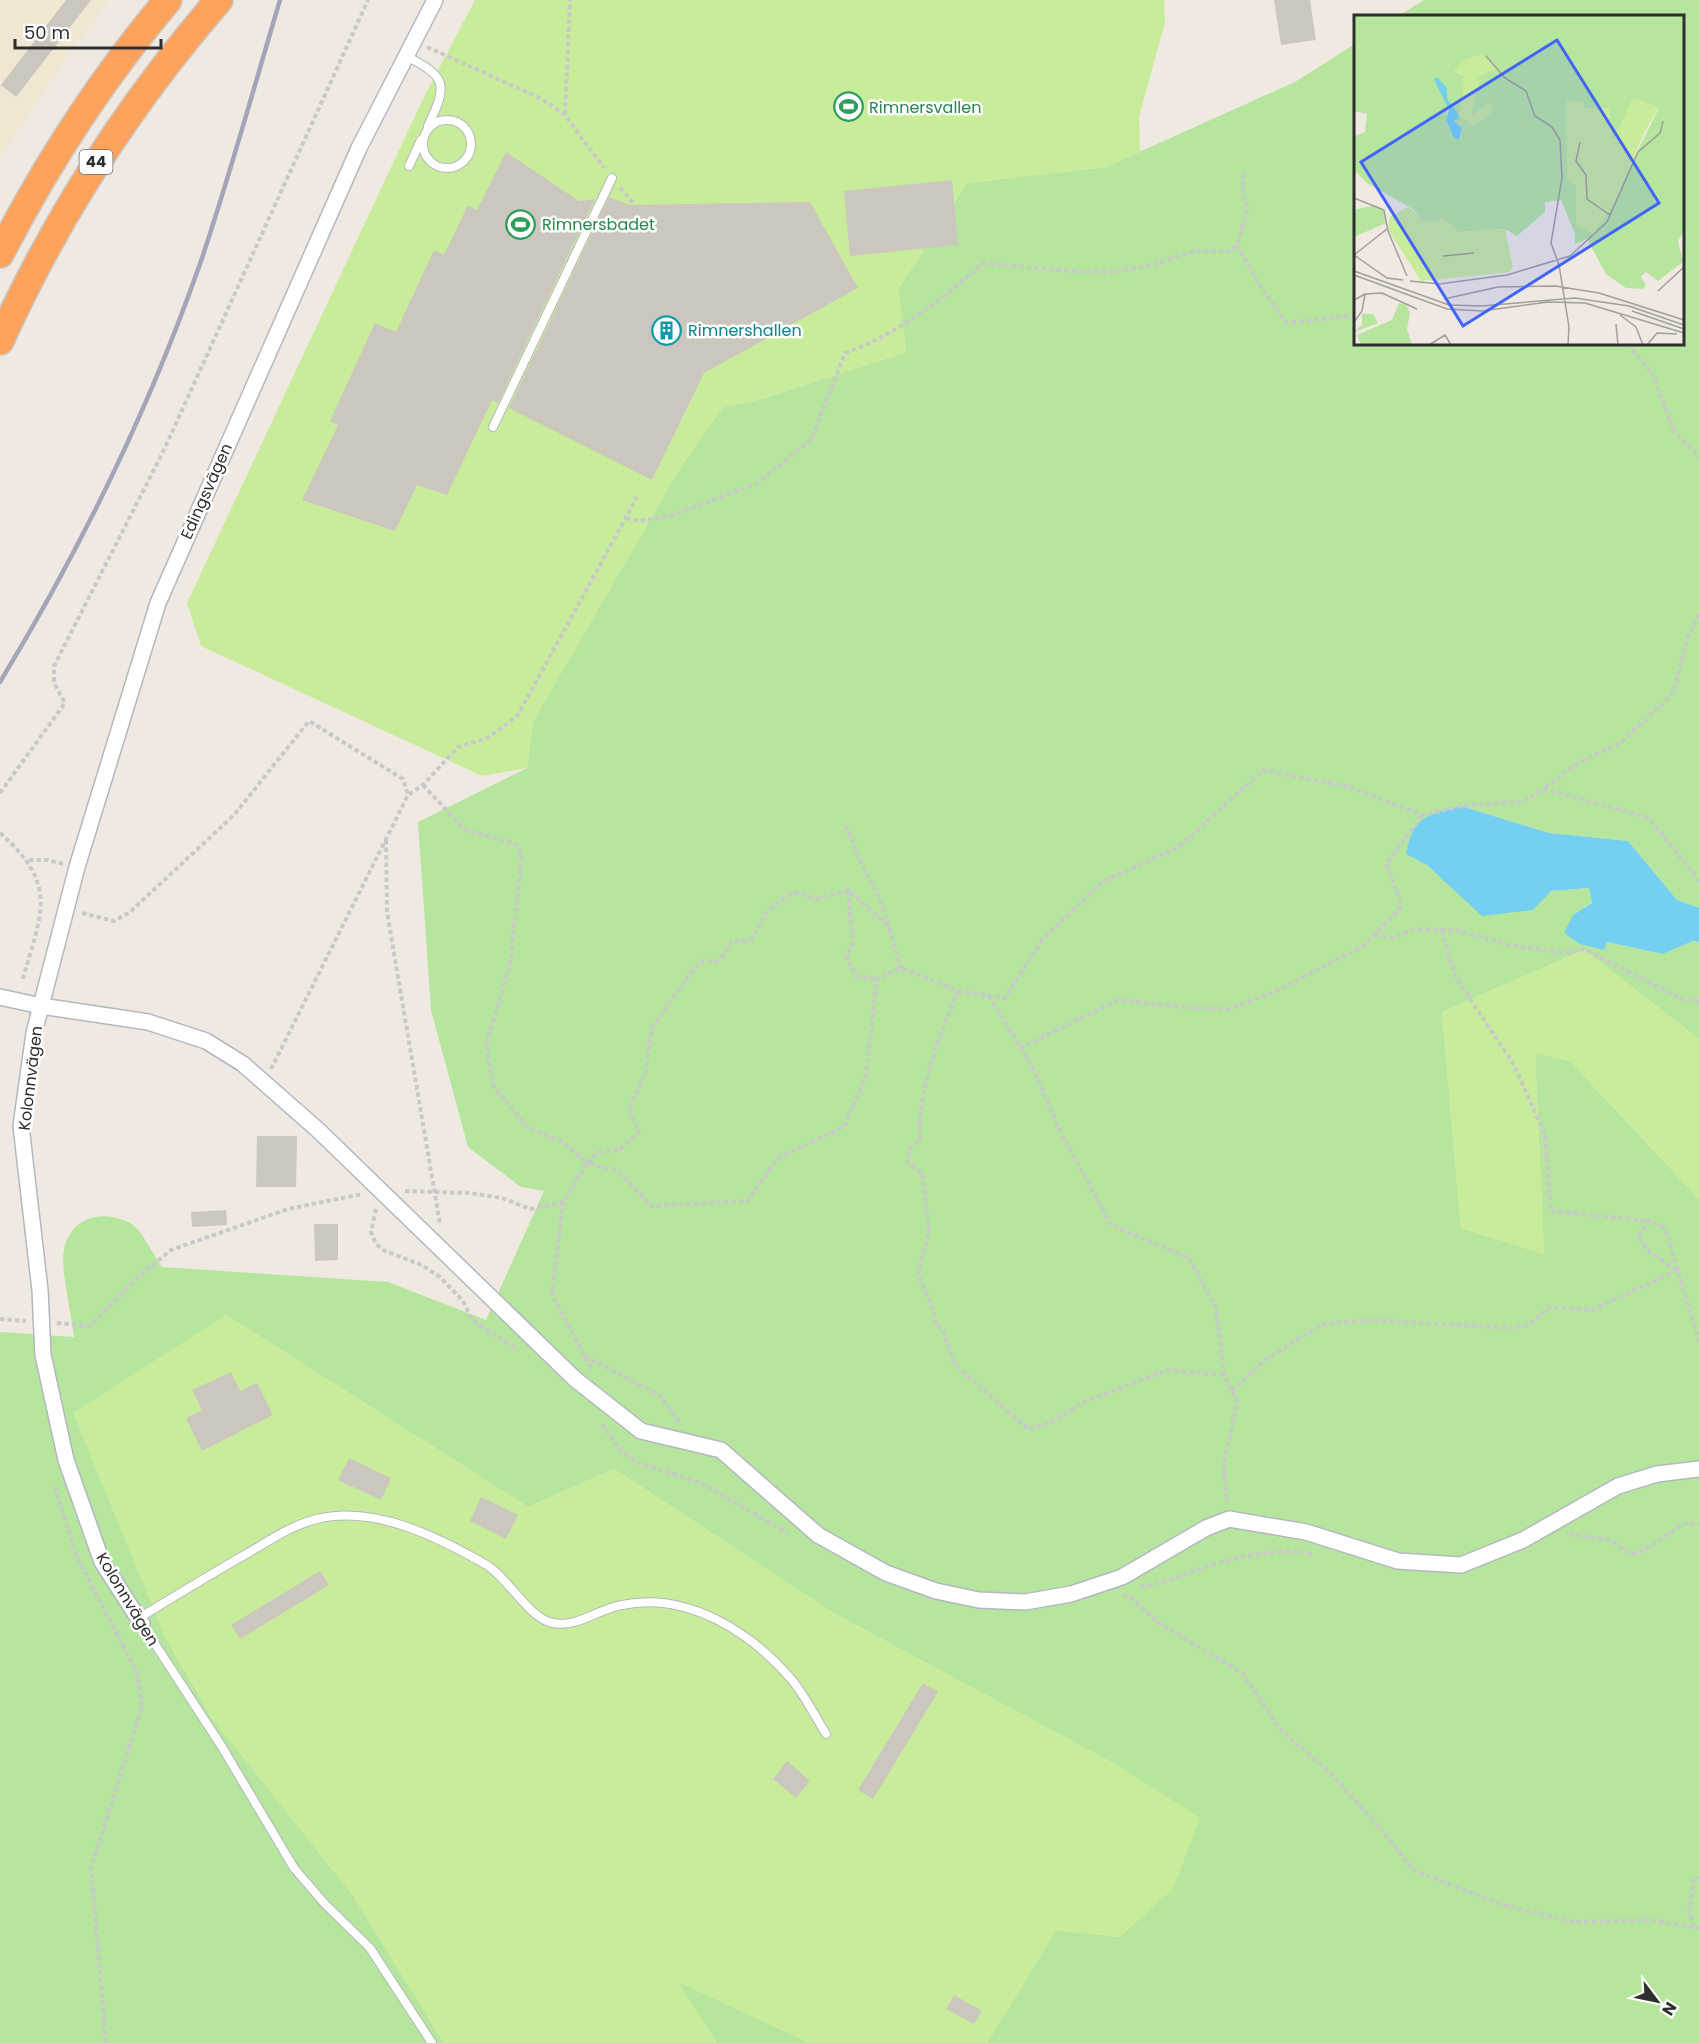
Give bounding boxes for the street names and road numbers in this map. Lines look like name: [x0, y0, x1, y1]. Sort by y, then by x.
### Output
road number: 44: [80, 150, 112, 174]
street label: Edingsvägen: [175, 439, 238, 543]
street label: Kolonnvägen: [13, 1024, 48, 1132]
street label: Kolonnvägen: [91, 1548, 165, 1650]

